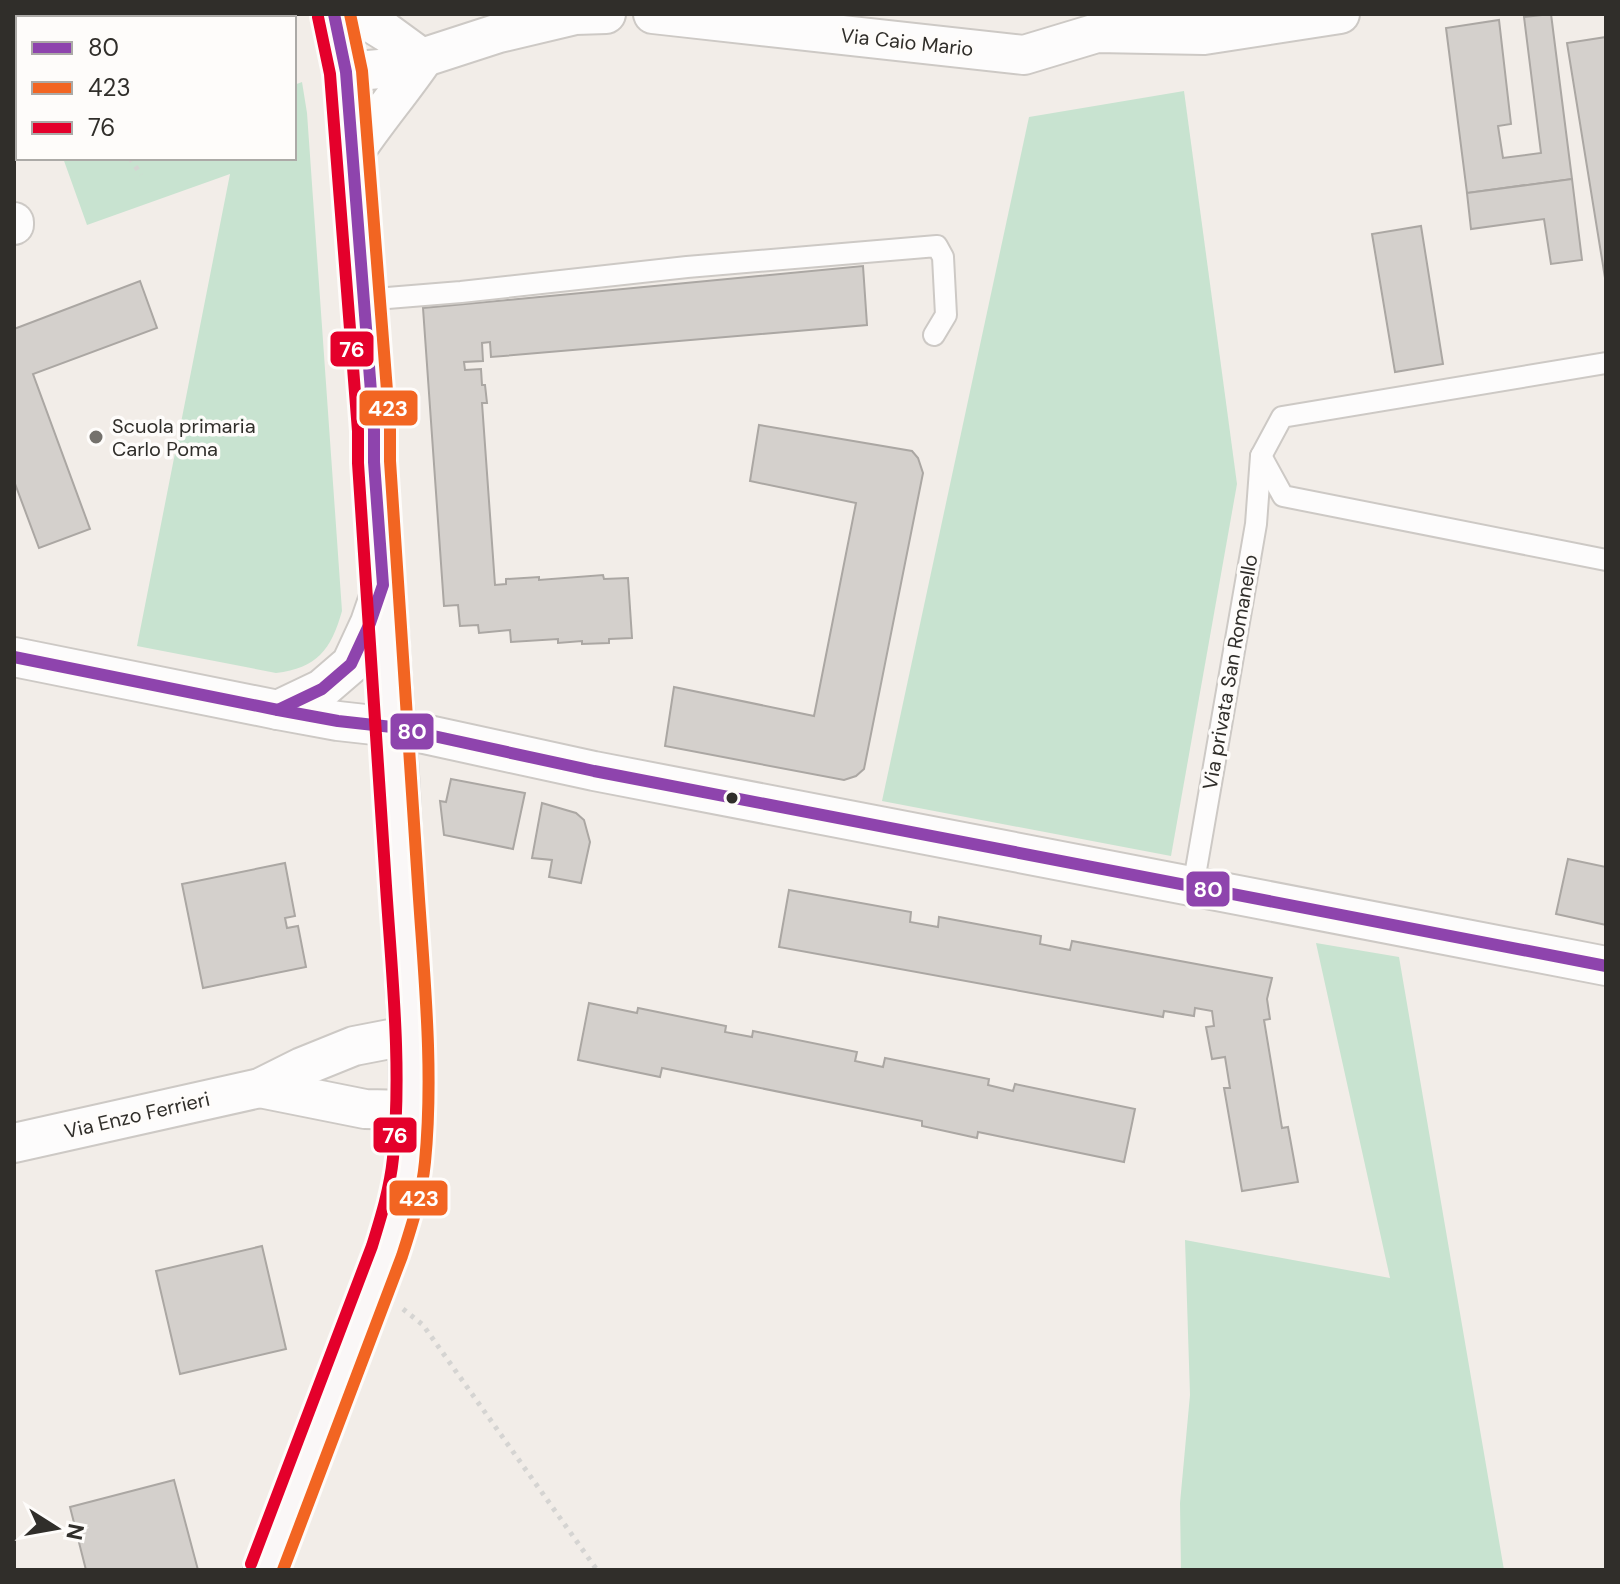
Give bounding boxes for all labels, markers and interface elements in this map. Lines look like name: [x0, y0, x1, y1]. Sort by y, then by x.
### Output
legend: [16, 16, 296, 160]
street label: Via Caio Mario: [839, 22, 975, 62]
text: 80: [88, 32, 119, 63]
text: 423: [88, 72, 131, 103]
text: 76: [88, 112, 115, 143]
line badge: 76: [329, 330, 375, 368]
text: 76: [339, 335, 365, 364]
line badge: 423: [358, 389, 419, 427]
text: 423: [368, 394, 408, 423]
place label: Scuola primaria Carlo Poma: [112, 413, 256, 462]
marker: Scuola primaria Carlo Poma: [87, 428, 105, 446]
street label: Via privata San Romanello: [1196, 552, 1264, 792]
line badge: 80: [389, 712, 435, 751]
text: 80: [397, 717, 427, 746]
unlabelled marker: [724, 790, 740, 806]
line badge: 80: [1185, 870, 1231, 908]
text: 80: [1193, 875, 1223, 904]
street label: Via Enzo Ferrieri: [62, 1086, 212, 1144]
line badge: 76: [372, 1116, 418, 1154]
text: 76: [382, 1121, 408, 1150]
line badge: 423: [388, 1179, 449, 1217]
text: 423: [399, 1184, 439, 1213]
north arrow: [16, 1488, 96, 1568]
text: N: [59, 1521, 91, 1542]

